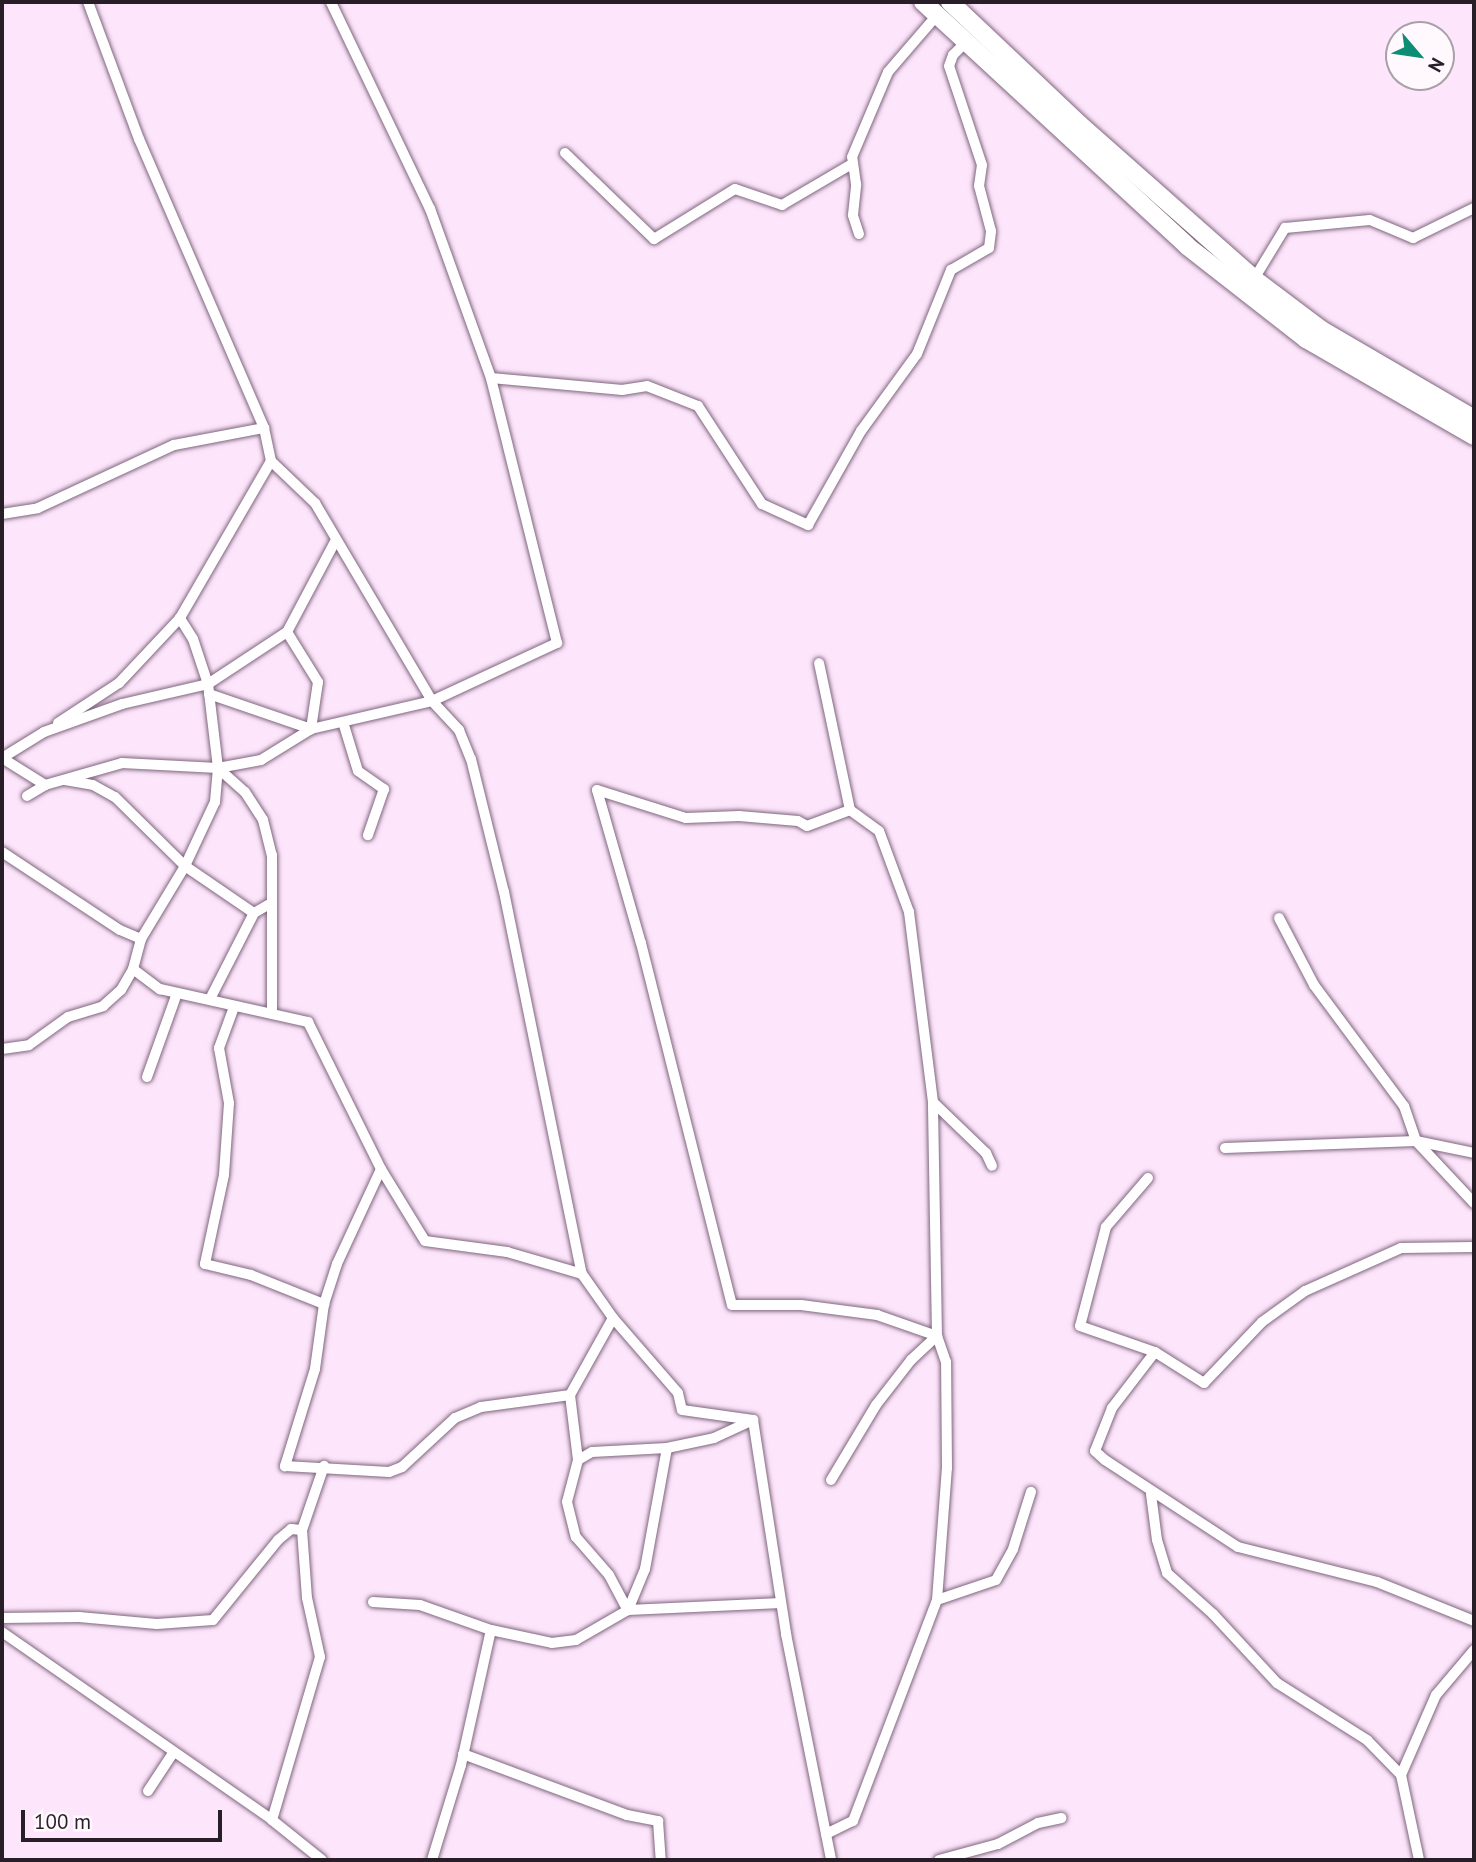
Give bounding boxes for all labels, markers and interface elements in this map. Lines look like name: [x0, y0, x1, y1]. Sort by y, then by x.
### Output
north arrow: [1385, 21, 1455, 91]
text: N: [1423, 54, 1450, 76]
scale bar: [24, 1796, 226, 1840]
text: 100 m: [34, 1808, 91, 1835]

